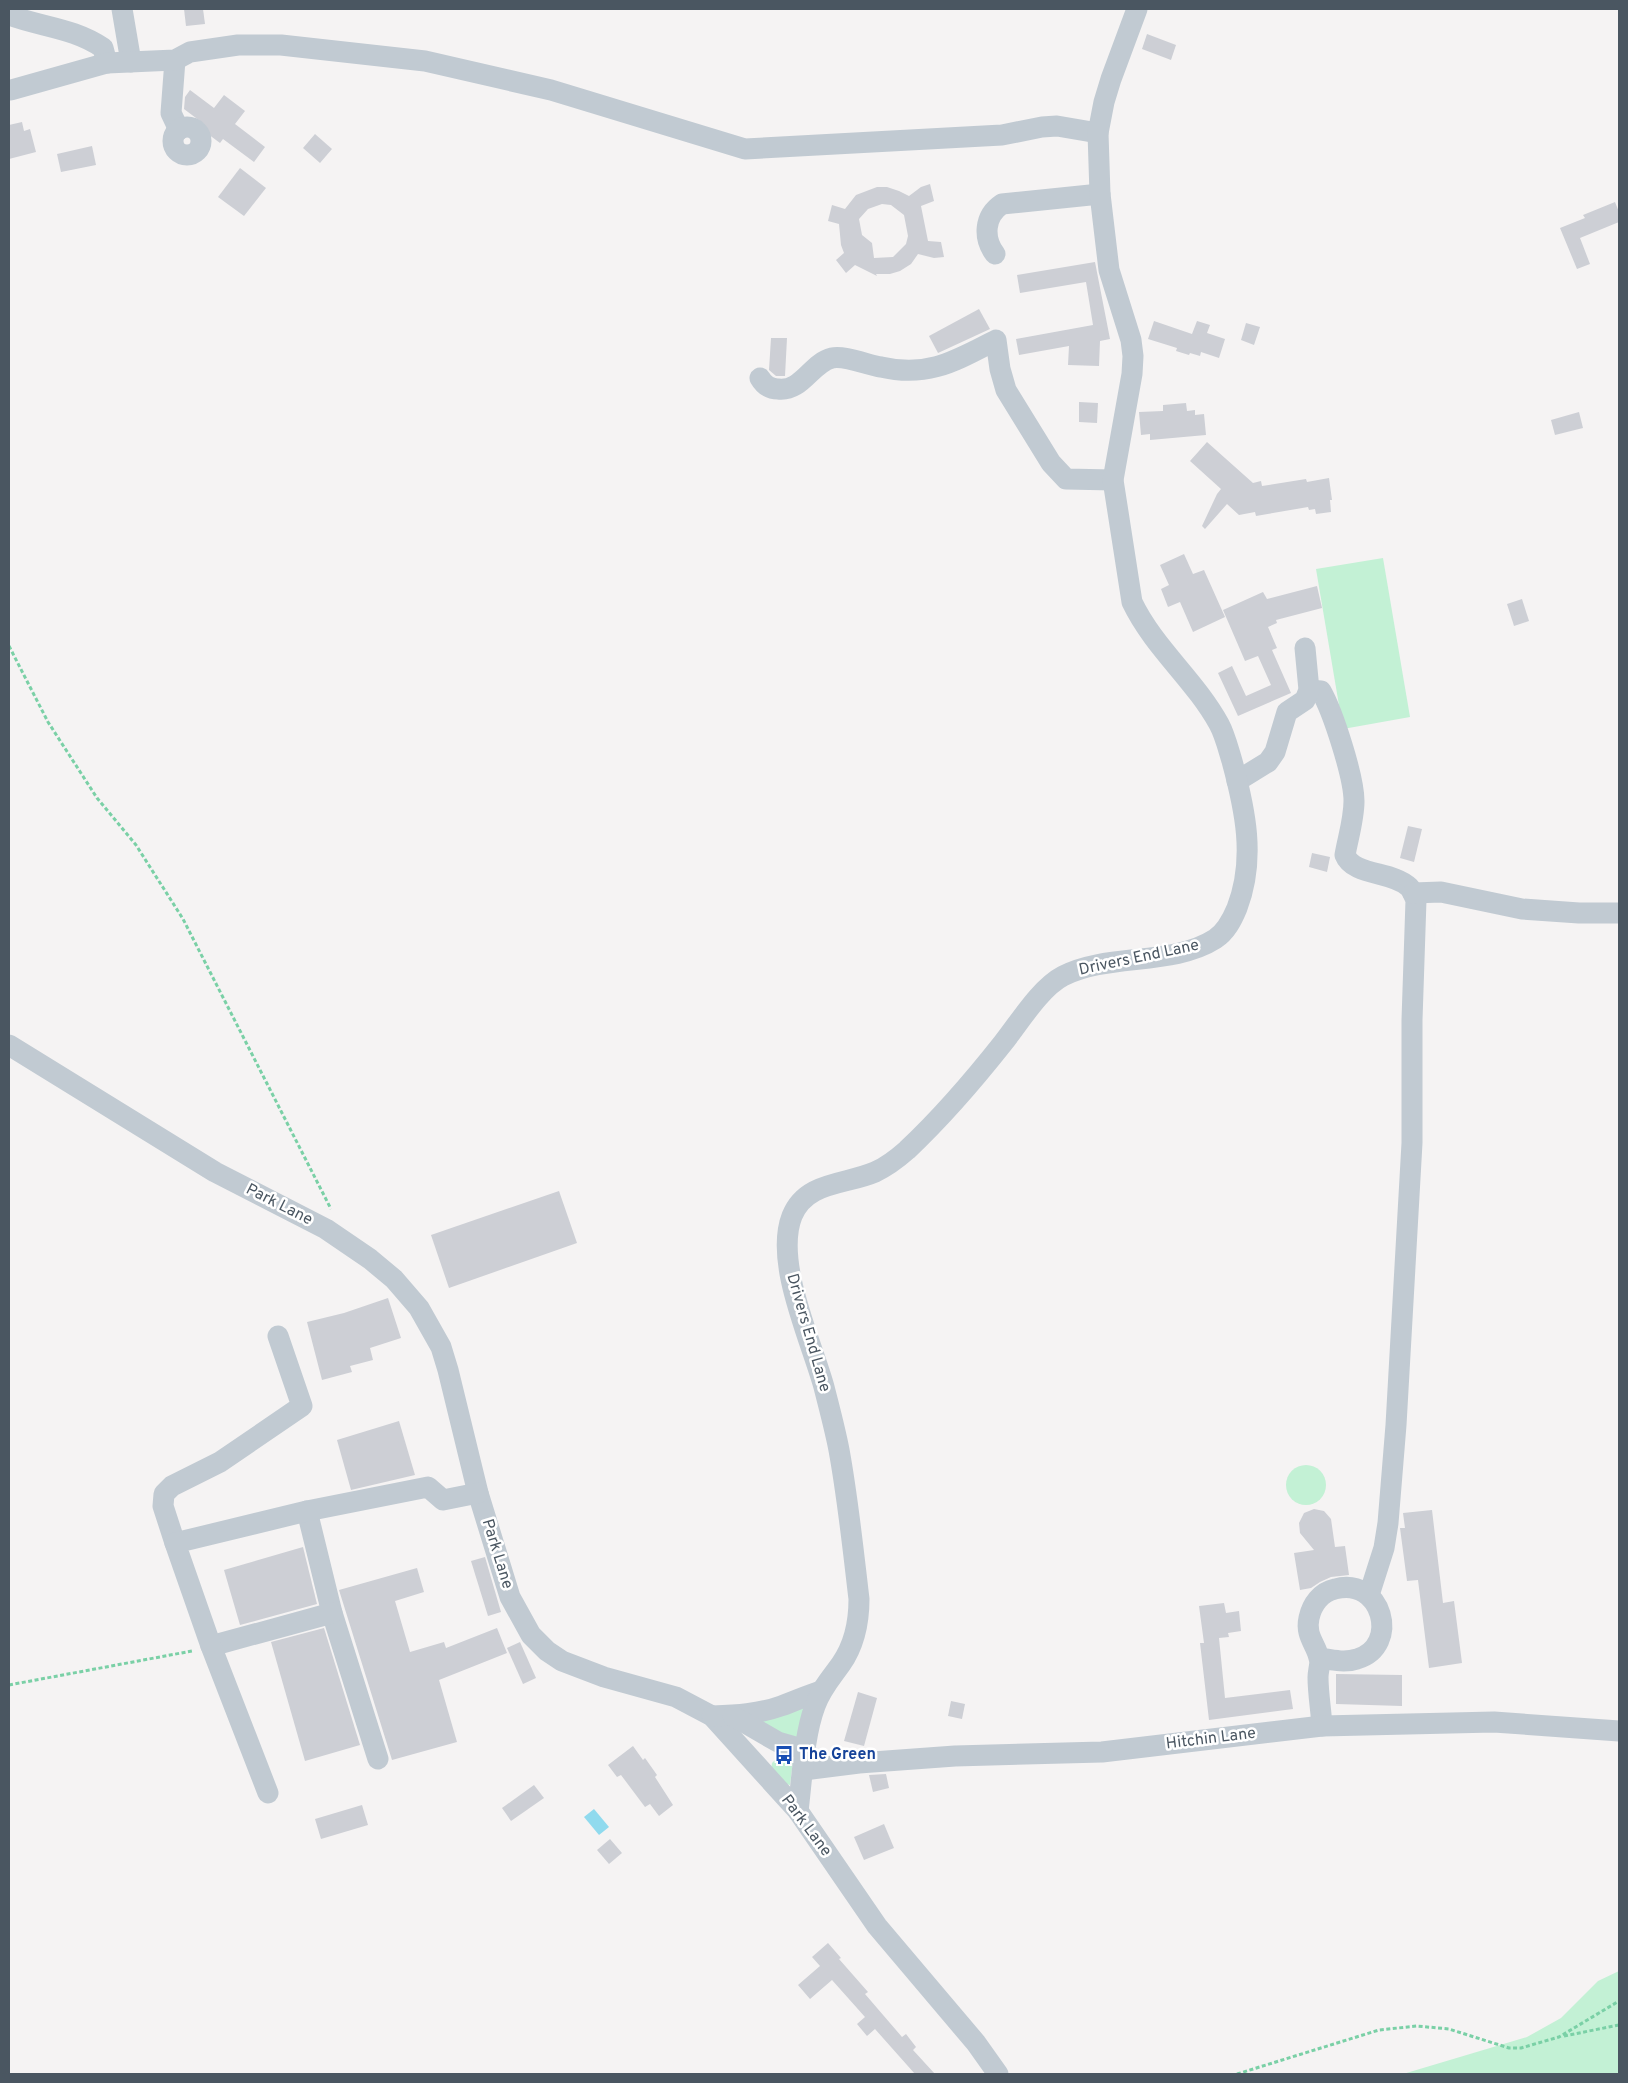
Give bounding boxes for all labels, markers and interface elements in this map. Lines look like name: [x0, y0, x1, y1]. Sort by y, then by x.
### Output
street label: Drivers End Lane: [1077, 936, 1201, 980]
street label: Park Lane: [242, 1180, 316, 1230]
street label: Drivers End Lane: [782, 1271, 834, 1395]
street label: Park Lane: [477, 1517, 517, 1591]
street label: Hitchin Lane: [1165, 1724, 1257, 1754]
bus stop icon: The Green: [773, 1744, 795, 1766]
place label: The Green: [799, 1745, 876, 1765]
street label: Park Lane: [776, 1791, 836, 1861]

